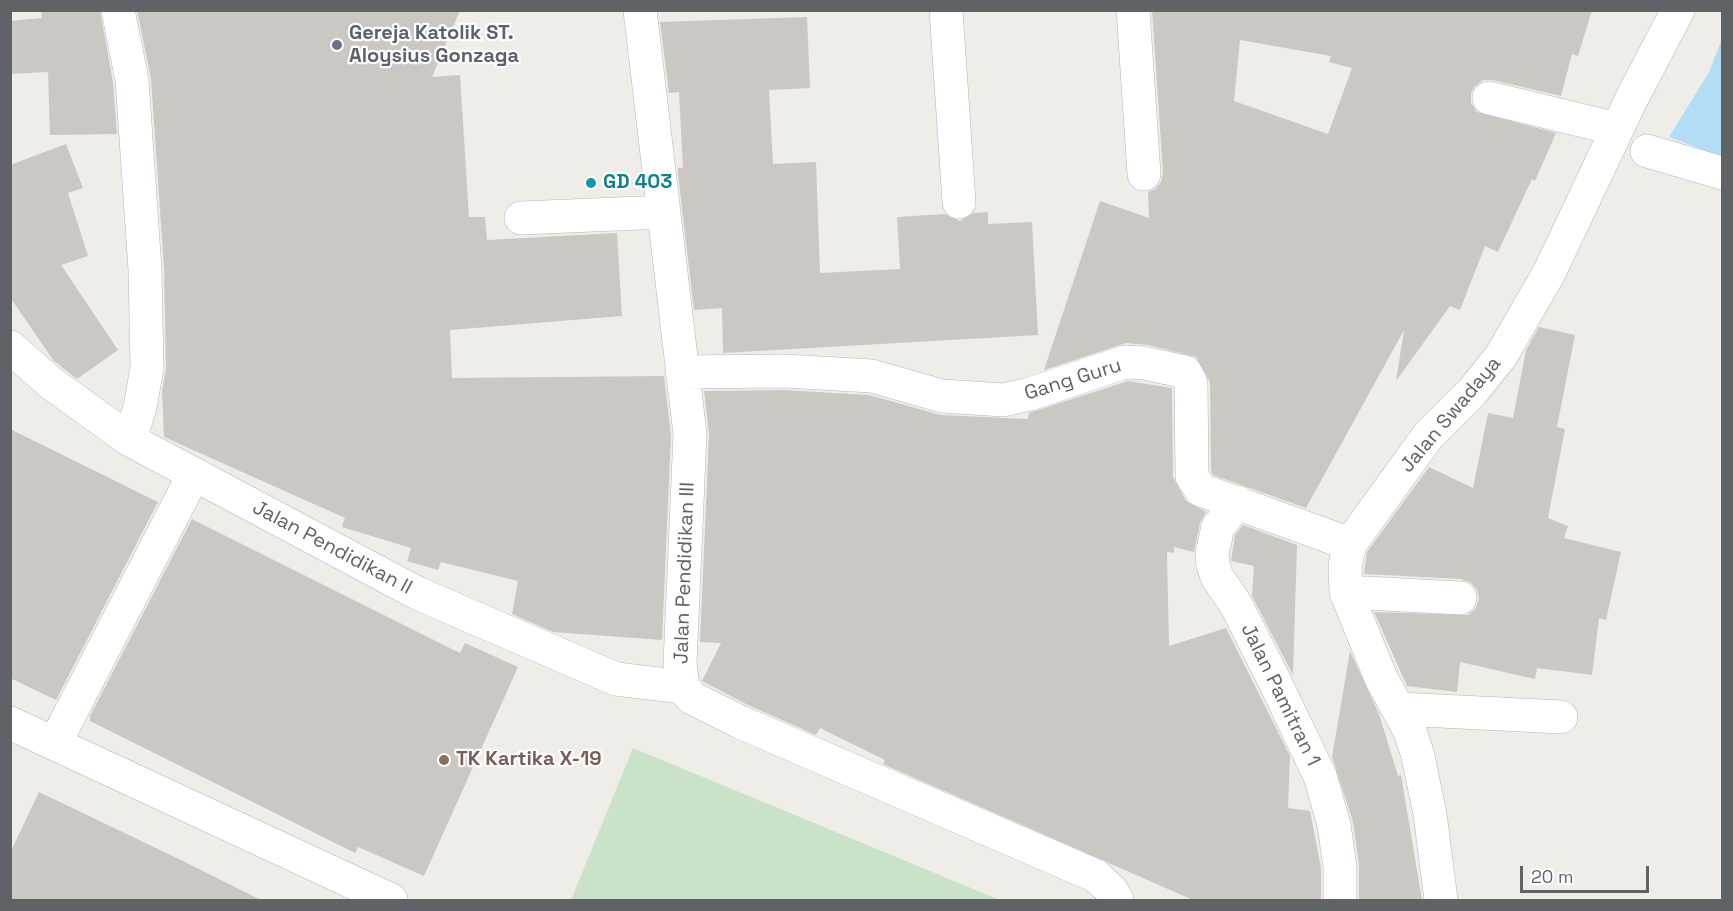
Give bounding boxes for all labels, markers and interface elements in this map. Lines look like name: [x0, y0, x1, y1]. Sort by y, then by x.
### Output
place label: Gereja Katolik ST. Aloysius Gonzaga: [349, 22, 519, 69]
marker: Gereja Katolik ST. Aloysius Gonzaga: [330, 38, 344, 52]
place label: GD 403: [603, 171, 672, 195]
marker: GD 403: [584, 176, 598, 190]
street label: Jalan Swadaya: [1396, 352, 1506, 478]
street label: Gang Guru: [1022, 354, 1124, 406]
street label: Jalan Pendidikan III: [670, 482, 700, 664]
street label: Jalan Pendidikan II: [248, 496, 416, 600]
street label: Jalan Pamitran 1: [1235, 620, 1325, 770]
place label: TK Kartika X-19: [456, 748, 602, 772]
marker: TK Kartika X-19: [437, 753, 451, 767]
scale bar: [1523, 854, 1652, 892]
text: 20 m: [1531, 865, 1574, 888]

